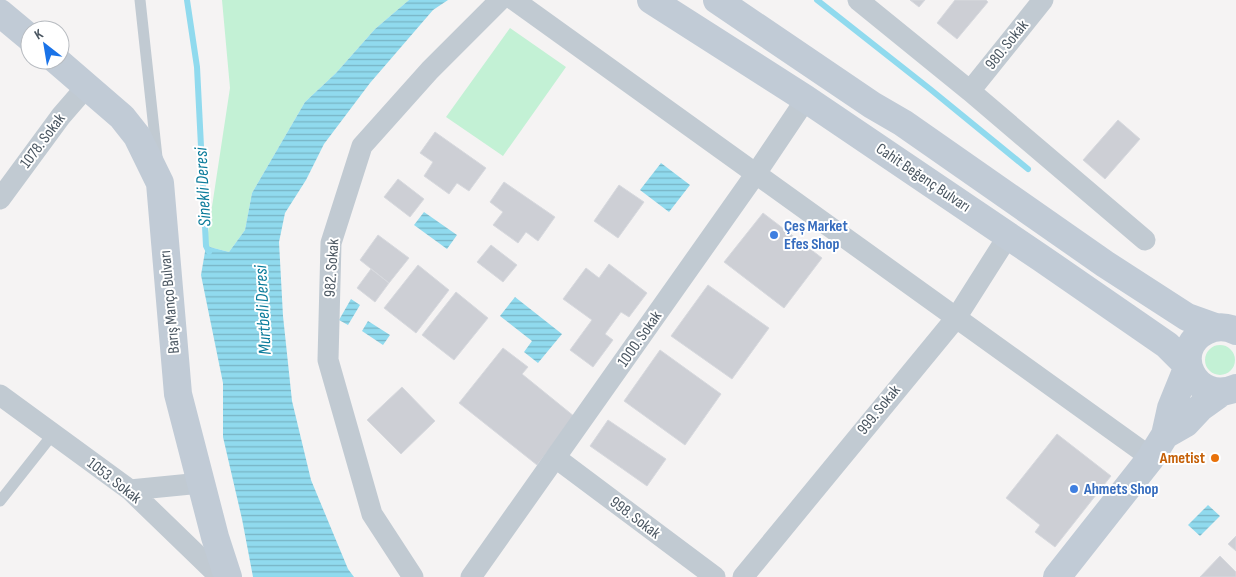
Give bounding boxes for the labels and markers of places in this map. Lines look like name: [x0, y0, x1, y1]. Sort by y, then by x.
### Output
place label: Çeș Market Efes Shop: [784, 217, 848, 254]
marker: Çeș Market Efes Shop: [768, 229, 780, 241]
place label: Ametist: [1159, 449, 1205, 468]
marker: Ametist: [1209, 452, 1221, 464]
place label: Ahmets Shop: [1083, 480, 1159, 499]
marker: Ahmets Shop: [1068, 483, 1080, 495]

